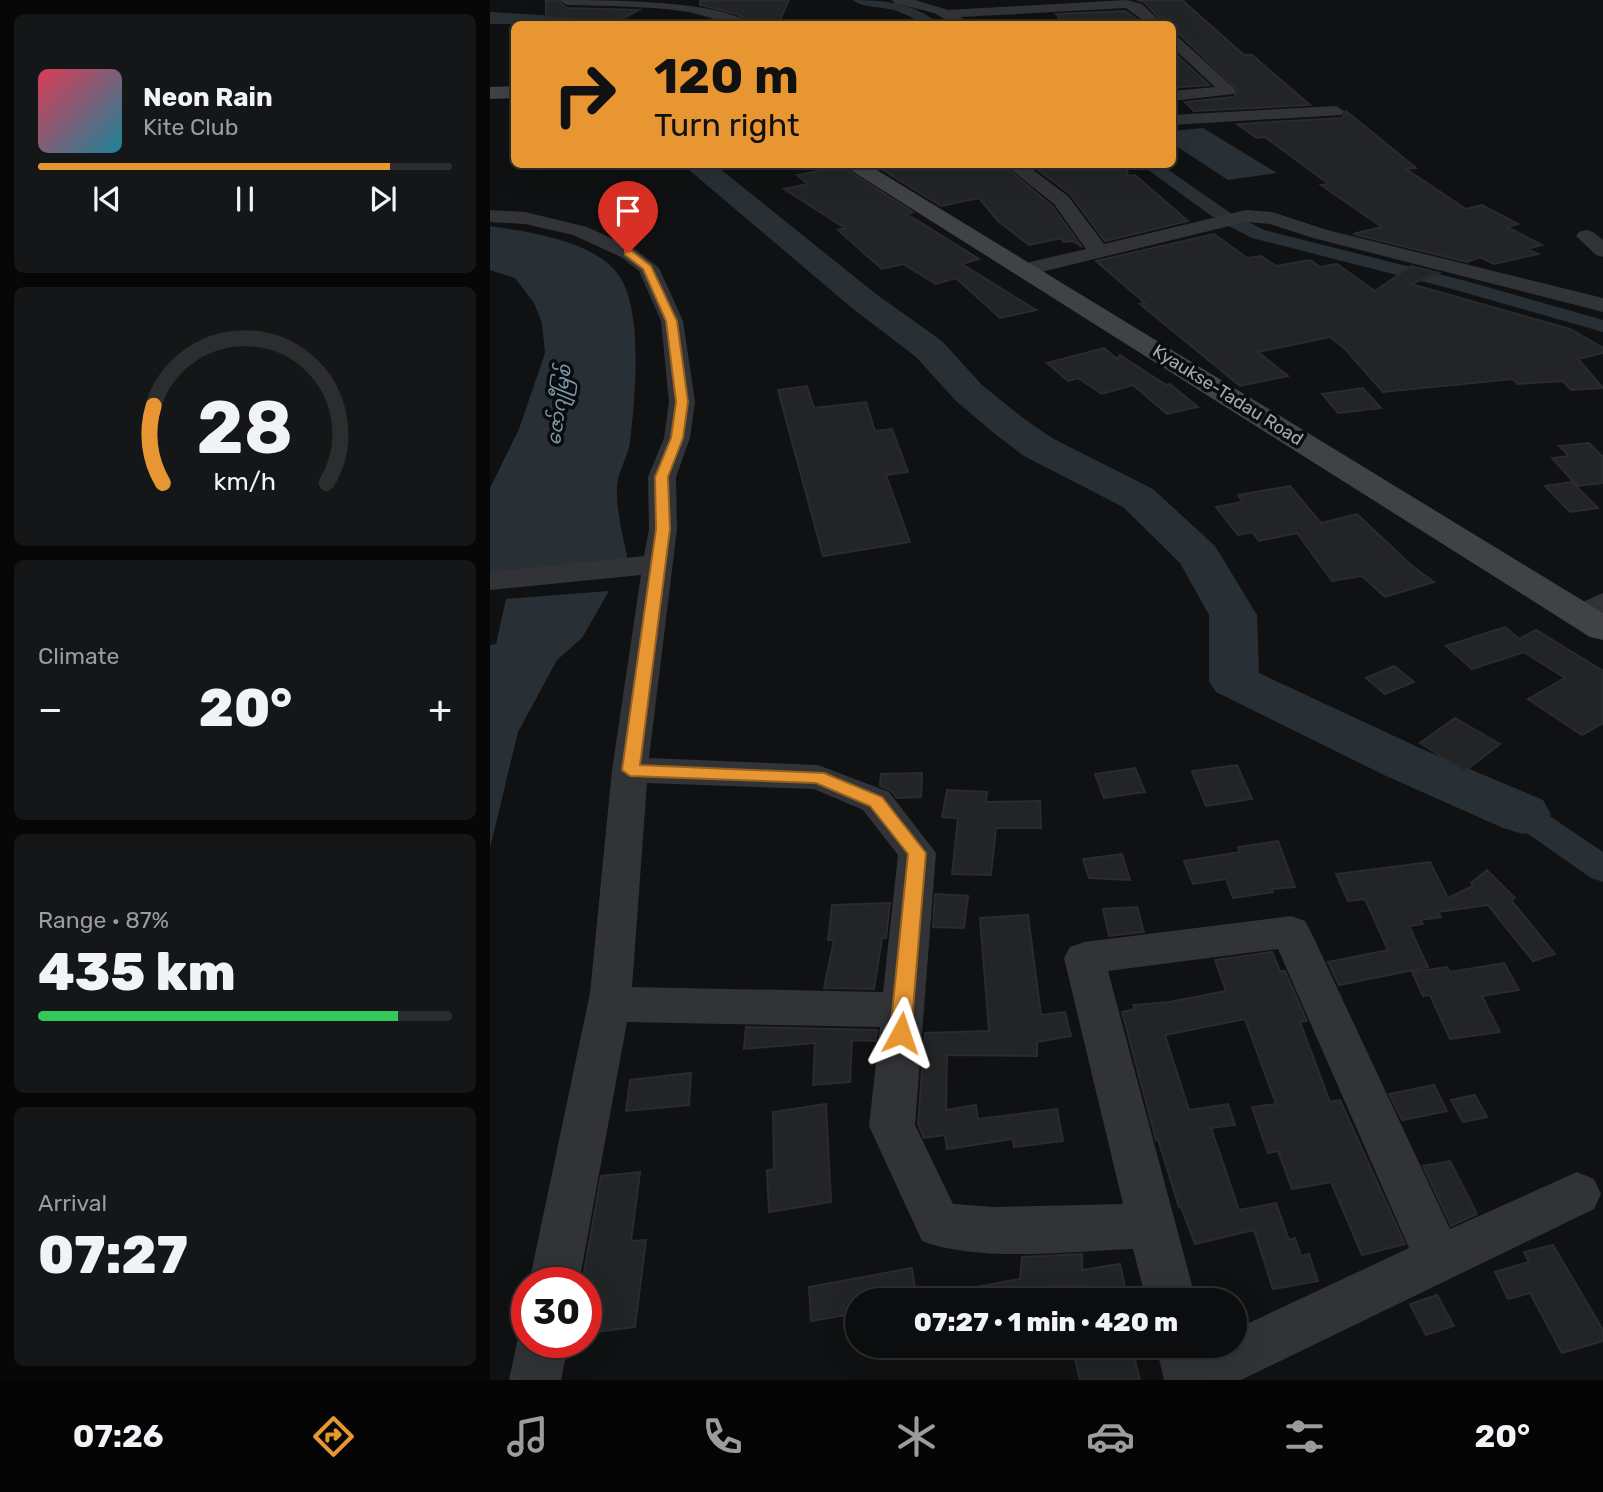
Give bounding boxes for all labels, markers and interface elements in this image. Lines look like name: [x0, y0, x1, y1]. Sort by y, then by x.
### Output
text: 120 m: [654, 47, 799, 105]
icon: right: [539, 49, 630, 140]
text: Neon Rain: [143, 82, 273, 113]
text: Turn right: [654, 106, 799, 144]
text: Kite Club: [143, 113, 238, 141]
icon: previous: [88, 180, 126, 218]
icon: pause: [226, 180, 264, 218]
icon: next: [364, 180, 402, 218]
pin: [598, 181, 658, 253]
icon: arrive: [609, 192, 647, 230]
street label: Kyaukse-Tadau Road: [1149, 340, 1307, 450]
water label: ဇော်ဂျီမြစ်: [540, 362, 580, 447]
text: 28: [197, 385, 293, 471]
text: km/h: [214, 467, 276, 496]
text: Climate: [38, 642, 119, 670]
text: 20°: [199, 677, 292, 739]
text: −: [38, 686, 63, 732]
text: +: [428, 686, 452, 732]
text: Range · 87%: [38, 906, 169, 934]
text: 435 km: [38, 941, 236, 1003]
position arrow: [864, 996, 938, 1070]
text: Arrival: [38, 1189, 107, 1217]
text: 07:27: [38, 1224, 188, 1286]
speed limit sign: 30: [511, 1267, 602, 1358]
text: 07:27 · 1 min · 420 m: [914, 1307, 1178, 1338]
icon: directions: [309, 1412, 358, 1461]
icon: music: [503, 1412, 552, 1461]
icon: phone: [698, 1412, 747, 1461]
icon: climate: [892, 1412, 941, 1461]
icon: car: [1086, 1412, 1135, 1461]
icon: filters: [1280, 1412, 1329, 1461]
text: 07:26: [73, 1417, 164, 1455]
text: 20°: [1475, 1417, 1530, 1455]

